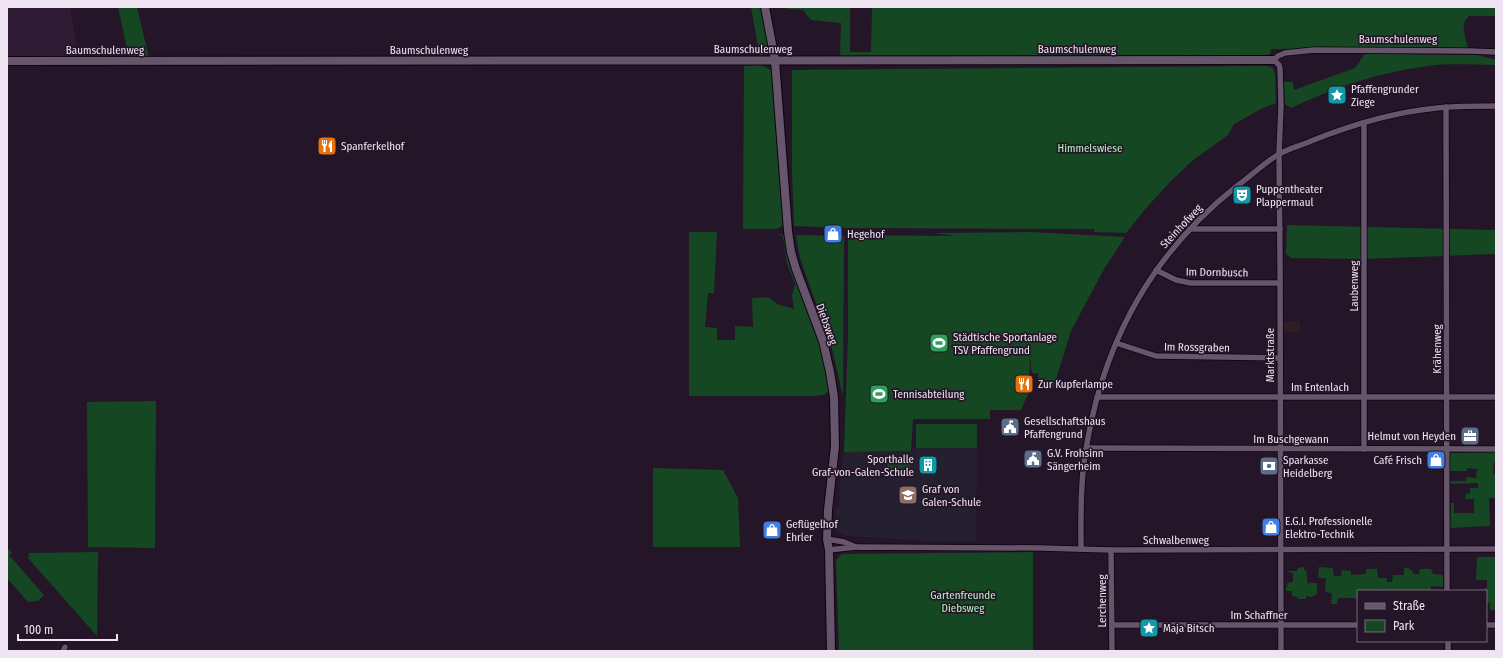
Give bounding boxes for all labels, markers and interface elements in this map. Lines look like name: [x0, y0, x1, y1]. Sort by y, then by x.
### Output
street label: Baumschulenweg: [1359, 33, 1438, 46]
street label: Baumschulenweg: [714, 43, 793, 56]
street label: Baumschulenweg: [1038, 43, 1117, 56]
street label: Baumschulenweg: [66, 44, 145, 57]
street label: Baumschulenweg: [390, 44, 469, 57]
place label: Pfaffengrunder Ziege: [1351, 83, 1419, 109]
place icon: Pfaffengrunder Ziege: [1326, 84, 1348, 106]
restaurant icon: Spanferkelhof: [316, 135, 338, 157]
place label: Spanferkelhof: [341, 140, 405, 153]
park label: Himmelswiese: [1058, 142, 1122, 155]
place label: Puppentheater Plappermaul: [1256, 183, 1323, 209]
theatre icon: Puppentheater Plappermaul: [1231, 184, 1253, 206]
street label: Steinhofweg: [1158, 201, 1206, 251]
shop icon: Hegehof: [822, 223, 844, 245]
place label: Hegehof: [847, 228, 885, 241]
street label: Laubenweg: [1348, 260, 1361, 311]
street label: Im Dornbusch: [1186, 265, 1248, 280]
street label: Diebsweg: [813, 302, 840, 347]
street label: Krähenweg: [1431, 323, 1444, 374]
street label: Marktstraße: [1264, 328, 1277, 382]
place label: Städtische Sportanlage TSV Pfaffengrund: [953, 331, 1057, 357]
sports icon: Städtische Sportanlage TSV Pfaffengrund: [928, 332, 950, 354]
street label: Im Rossgraben: [1164, 340, 1230, 355]
restaurant icon: Zur Kupferlampe: [1013, 373, 1035, 395]
place label: Zur Kupferlampe: [1038, 378, 1113, 391]
street label: Im Entenlach: [1291, 381, 1349, 394]
sports icon: Tennisabteilung: [868, 383, 890, 405]
place label: Tennisabteilung: [893, 388, 965, 401]
place label: Gesellschaftshaus Pfaffengrund: [1024, 415, 1106, 441]
public building icon: Gesellschaftshaus Pfaffengrund: [999, 416, 1021, 438]
office icon: Helmut von Heyden: [1459, 425, 1481, 447]
place label: Helmut von Heyden: [1368, 430, 1456, 443]
street label: Im Buschgewann: [1253, 433, 1329, 446]
place label: G.V. Frohsinn Sängerheim: [1047, 447, 1104, 473]
public building icon: G.V. Frohsinn Sängerheim: [1022, 448, 1044, 470]
shop icon: Café Frisch: [1425, 449, 1447, 471]
place label: Sporthalle Graf-von-Galen-Schule: [812, 453, 914, 479]
building icon: Sporthalle Graf-von-Galen-Schule: [917, 454, 939, 476]
place label: Sparkasse Heidelberg: [1283, 454, 1333, 480]
place label: Café Frisch: [1374, 454, 1422, 467]
bank icon: Sparkasse Heidelberg: [1258, 455, 1280, 477]
place label: Graf von Galen-Schule: [922, 483, 981, 509]
school or university icon: Graf von Galen-Schule: [897, 484, 919, 506]
place label: E.G.I. Professionelle Elektro-Technik: [1285, 515, 1373, 541]
shop icon: E.G.I. Professionelle Elektro-Technik: [1260, 516, 1282, 538]
place label: Geflügelhof Ehrler: [786, 518, 838, 544]
shop icon: Geflügelhof Ehrler: [761, 519, 783, 541]
street label: Schwalbenweg: [1143, 534, 1210, 547]
street label: Lerchenweg: [1096, 574, 1109, 628]
park label: Gartenfreunde Diebsweg: [930, 589, 996, 615]
legend: [1357, 590, 1487, 642]
text: Straße: [1393, 599, 1425, 613]
street label: Im Schaffner: [1230, 609, 1288, 622]
scale bar: [18, 616, 117, 642]
place icon: Maja Bitsch: [1138, 617, 1160, 639]
text: Park: [1393, 619, 1415, 633]
place label: Maja Bitsch: [1163, 622, 1214, 635]
text: 100 m: [24, 623, 53, 637]

